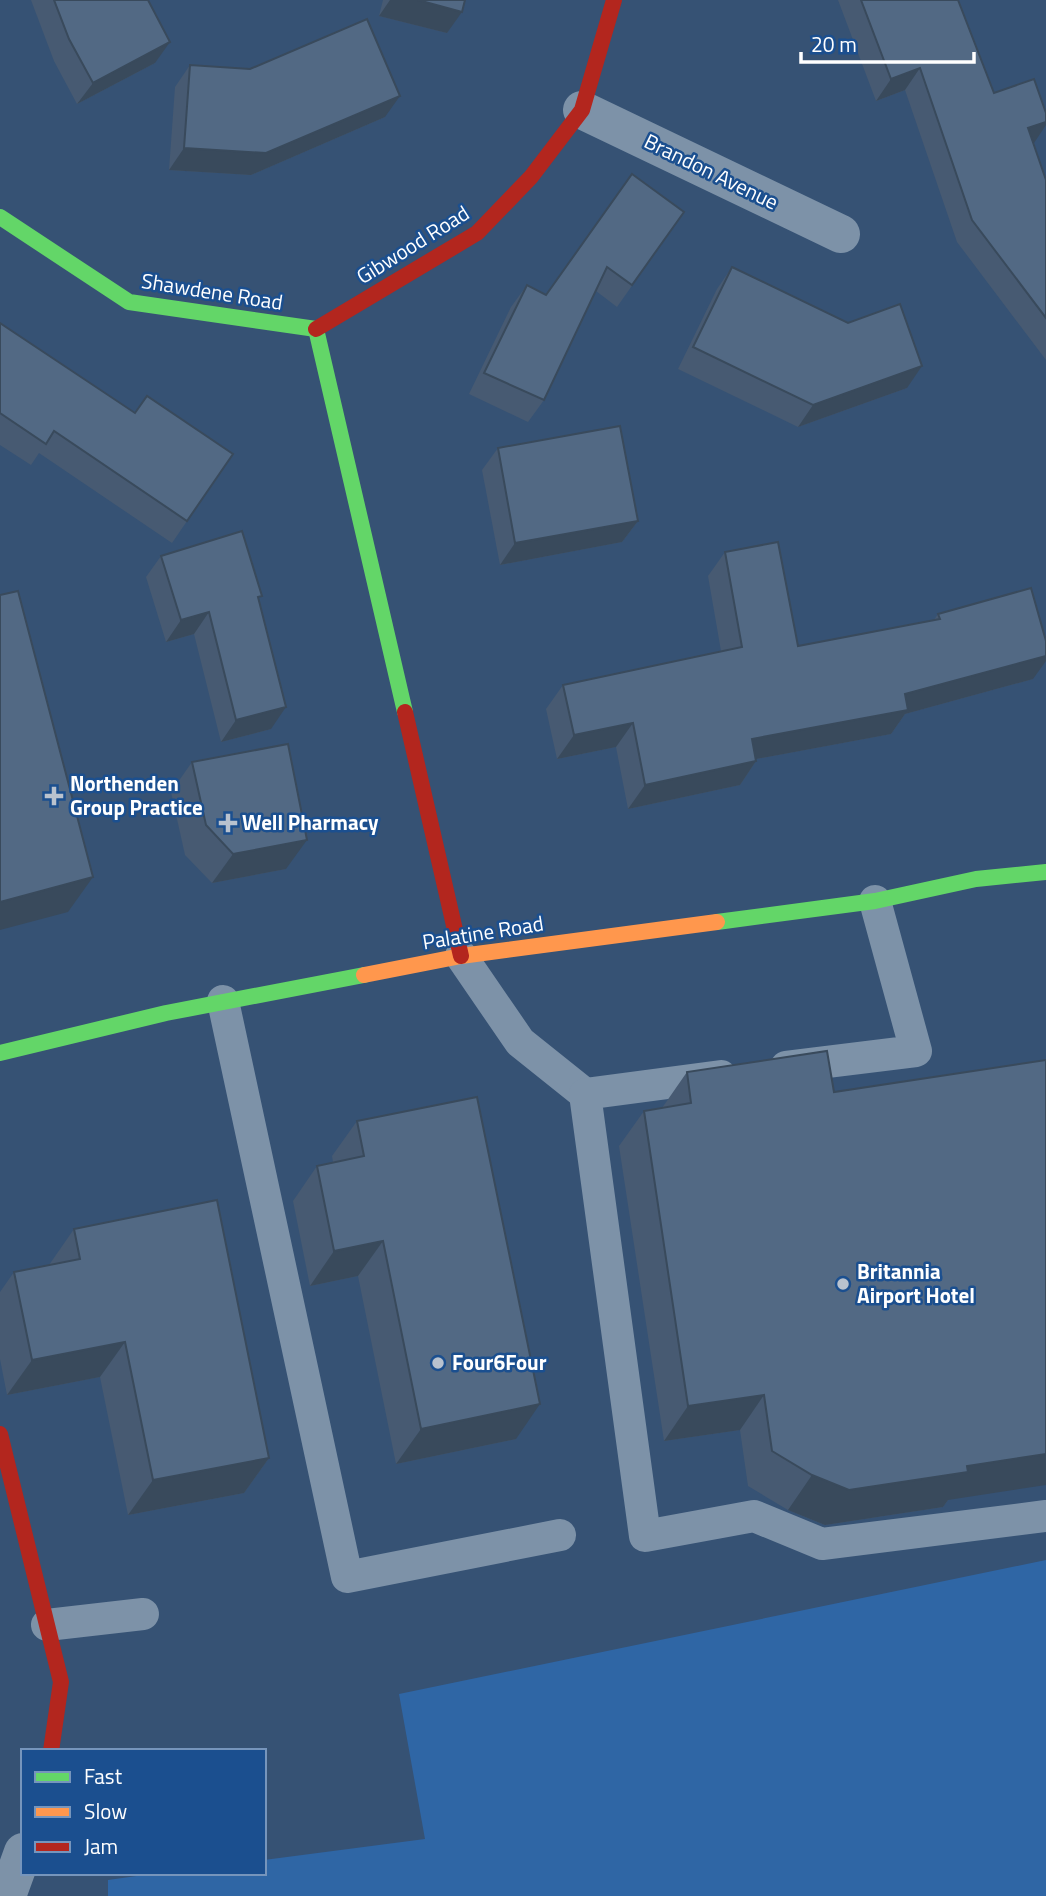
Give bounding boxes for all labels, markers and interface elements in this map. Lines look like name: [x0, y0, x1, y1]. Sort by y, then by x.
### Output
scale bar: [801, 21, 974, 65]
text: 20 m: [811, 28, 857, 60]
street label: Brandon Avenue: [639, 125, 784, 217]
street label: Gibwood Road: [350, 197, 475, 292]
street label: Shawdene Road: [139, 264, 285, 318]
place label: Northenden Group Practice: [70, 767, 203, 823]
marker: Northenden Group Practice: [44, 786, 64, 806]
place label: Well Pharmacy: [242, 806, 379, 838]
marker: Well Pharmacy: [220, 815, 236, 831]
street label: Palatine Road: [420, 907, 546, 957]
place label: Britannia Airport Hotel: [857, 1255, 975, 1311]
marker: Britannia Airport Hotel: [835, 1276, 851, 1292]
place label: Four6Four: [452, 1346, 547, 1378]
marker: Four6Four: [430, 1355, 446, 1371]
legend: [21, 1749, 266, 1875]
text: Fast: [84, 1760, 123, 1792]
text: Slow: [84, 1795, 127, 1827]
text: Jam: [84, 1830, 118, 1862]

